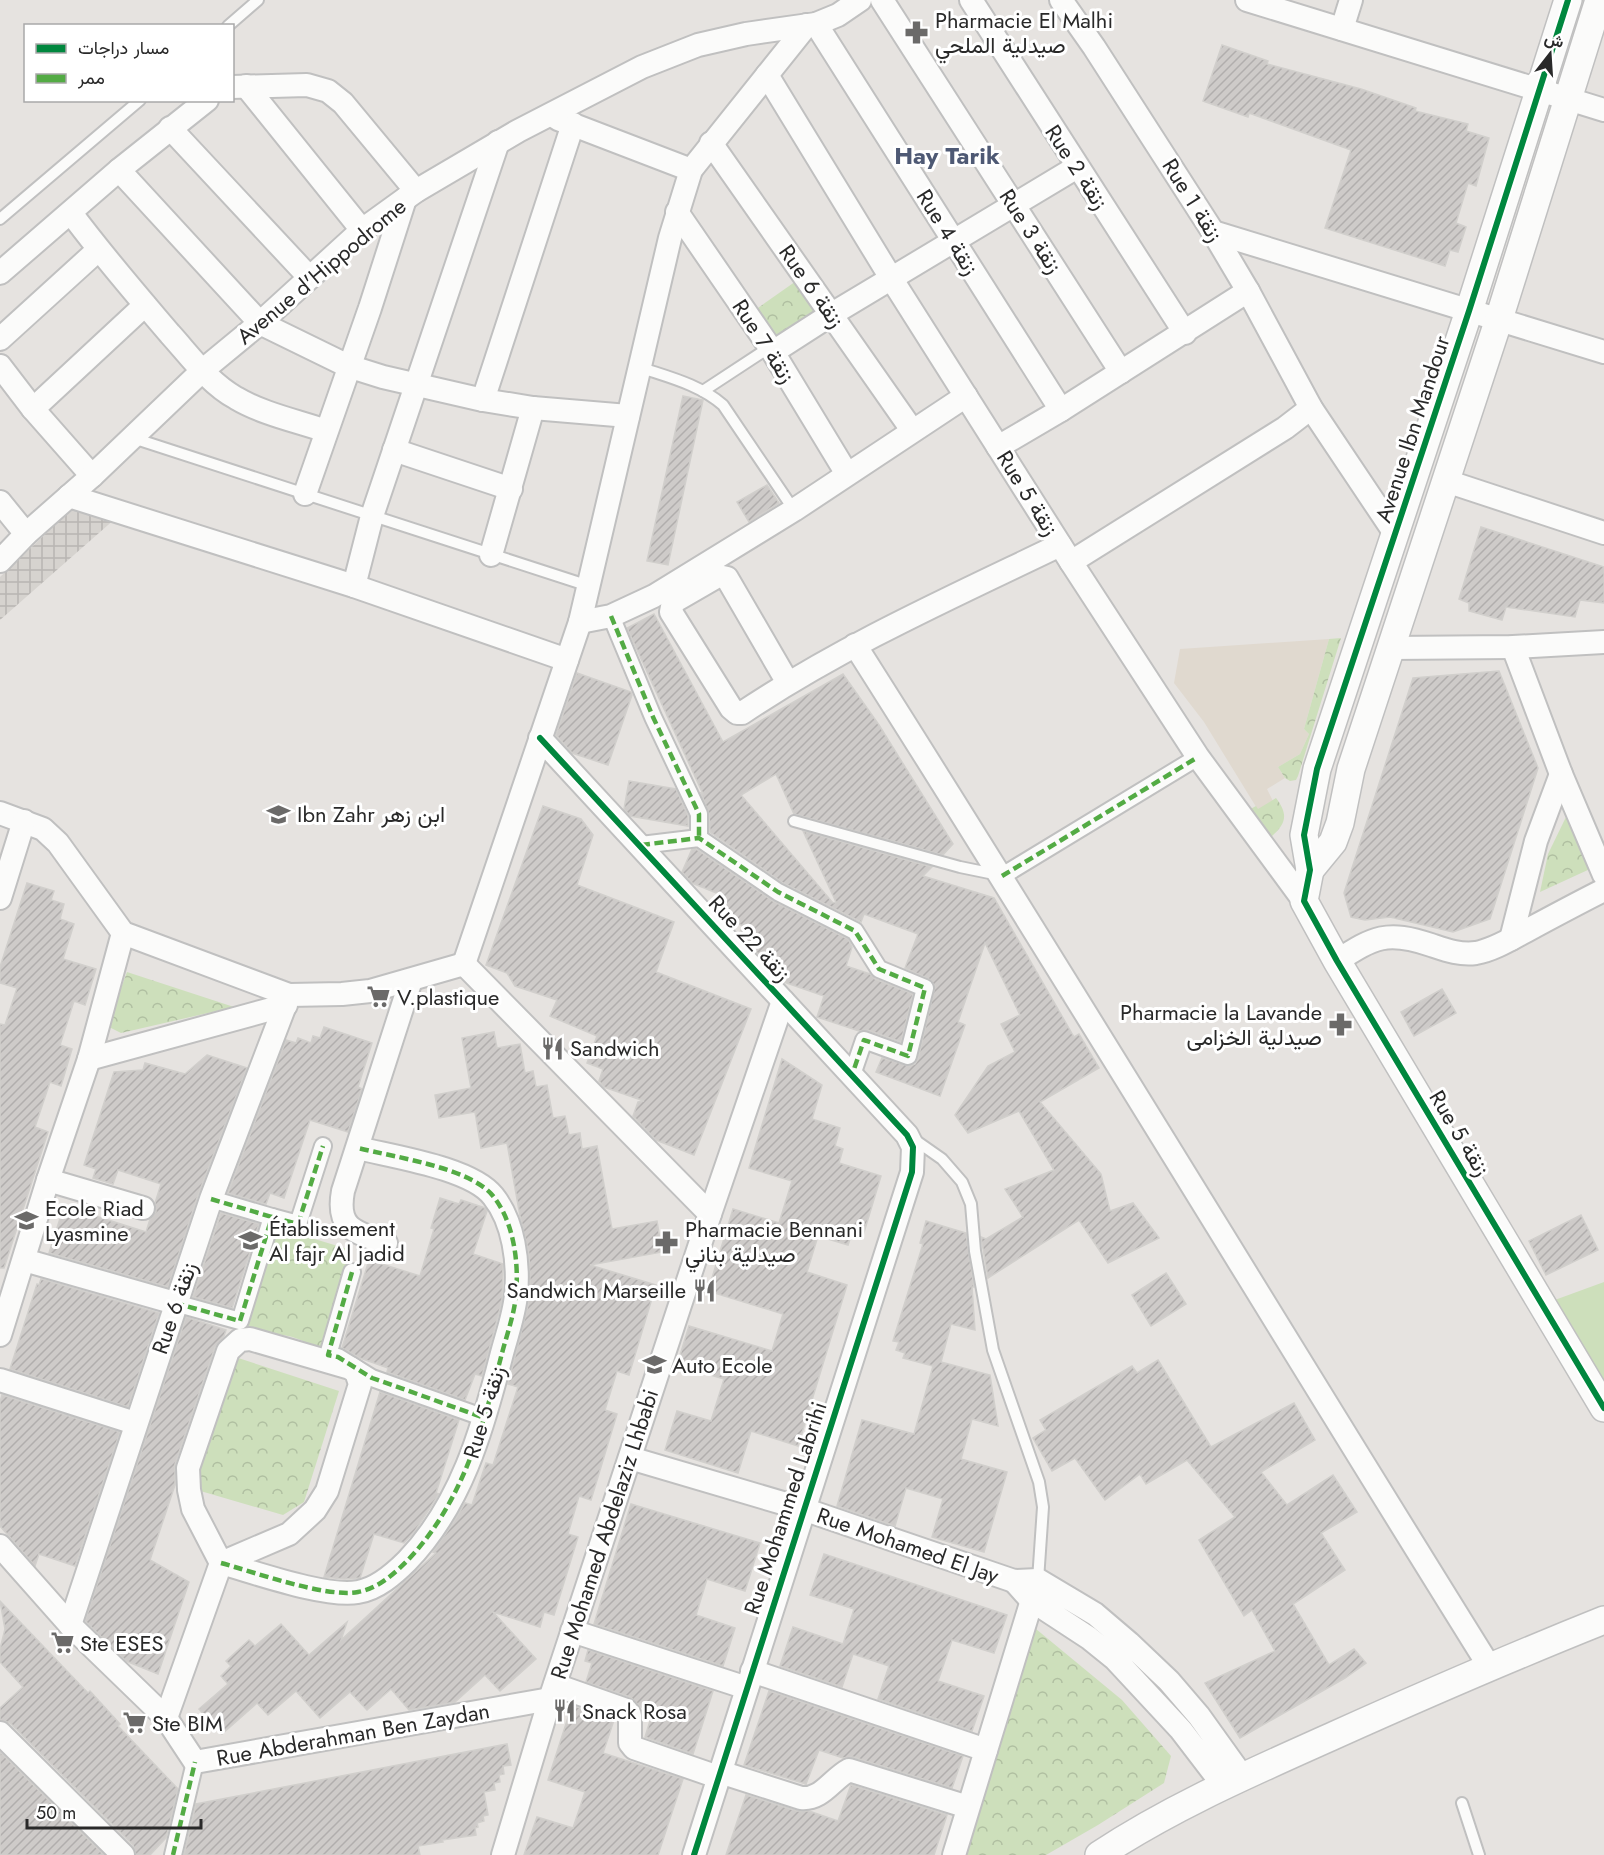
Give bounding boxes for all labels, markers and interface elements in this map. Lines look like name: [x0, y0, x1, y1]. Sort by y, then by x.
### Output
place label: Pharmacie El Malhi صيدلية الملحي: [935, 4, 1113, 64]
pharmacy icon: Pharmacie El Malhi صيدلية الملحي: [904, 20, 930, 46]
legend: [24, 24, 234, 102]
north arrow: [1520, 24, 1580, 84]
text: ش: [1542, 26, 1567, 54]
text: مسار دراجات: [78, 35, 169, 61]
text: ممر: [77, 65, 105, 91]
street label: Rue 2 زنقة: [1038, 118, 1116, 216]
district label: Hay Tarik: [894, 138, 1000, 173]
street label: Rue 1 زنقة: [1155, 152, 1231, 248]
street label: Rue 3 زنقة: [992, 182, 1070, 280]
street label: Rue 4 زنقة: [909, 183, 987, 281]
street label: Avenue d'Hippodrome: [229, 190, 413, 352]
street label: Rue 6 زنقة: [771, 238, 853, 334]
street label: Rue 7 زنقة: [725, 293, 803, 389]
street label: Avenue Ibn Mandour: [1367, 331, 1457, 527]
street label: Rue 5 زنقة: [989, 444, 1067, 542]
place label: Ibn Zahr ابن زهر: [297, 798, 445, 830]
school or university icon: Ibn Zahr ابن زهر: [266, 801, 292, 827]
street label: Rue 22 زنقة: [701, 888, 799, 988]
place label: V.plastique: [397, 981, 499, 1013]
supermarket icon: V.plastique: [366, 984, 392, 1010]
place label: Pharmacie la Lavande صيدلية الخزامى: [1120, 996, 1322, 1053]
pharmacy icon: Pharmacie la Lavande صيدلية الخزامى: [1327, 1012, 1353, 1038]
place label: Sandwich: [570, 1032, 659, 1064]
restaurant icon: Sandwich: [539, 1035, 565, 1061]
street label: Rue 5 زنقة: [1422, 1084, 1498, 1182]
place label: Ecole Riad Lyasmine: [45, 1192, 144, 1249]
school or university icon: Ecole Riad Lyasmine: [14, 1208, 40, 1234]
place label: Établissement Al fajr Al jadid: [269, 1212, 405, 1269]
place label: Pharmacie Bennani صيدلية بناني: [685, 1213, 863, 1273]
school or university icon: Établissement Al fajr Al jadid: [238, 1228, 264, 1254]
pharmacy icon: Pharmacie Bennani صيدلية بناني: [654, 1229, 680, 1255]
street label: Rue 6 زنقة: [143, 1258, 205, 1358]
place label: Sandwich Marseille: [507, 1274, 686, 1306]
restaurant icon: Sandwich Marseille: [691, 1277, 717, 1303]
place label: Auto Ecole: [672, 1349, 773, 1381]
school or university icon: Auto Ecole: [641, 1352, 667, 1378]
street label: Rue 5 زنقة: [455, 1362, 513, 1462]
street label: Rue Mohamed Abdelaziz Lhbabi: [542, 1385, 666, 1683]
street label: Rue Mohammed Labrihi: [735, 1397, 835, 1619]
street label: Rue Mohamed El Jay: [813, 1499, 1004, 1591]
place label: Ste ESES: [80, 1627, 164, 1659]
supermarket icon: Ste ESES: [49, 1630, 75, 1656]
street label: Rue Abderahman Ben Zaydan: [214, 1694, 492, 1774]
place label: Snack Rosa: [582, 1695, 687, 1727]
restaurant icon: Snack Rosa: [551, 1698, 577, 1724]
place label: Ste BIM: [152, 1707, 223, 1739]
supermarket icon: Ste BIM: [121, 1710, 147, 1736]
scale bar: [27, 1792, 201, 1830]
text: 50 m: [36, 1800, 76, 1826]

